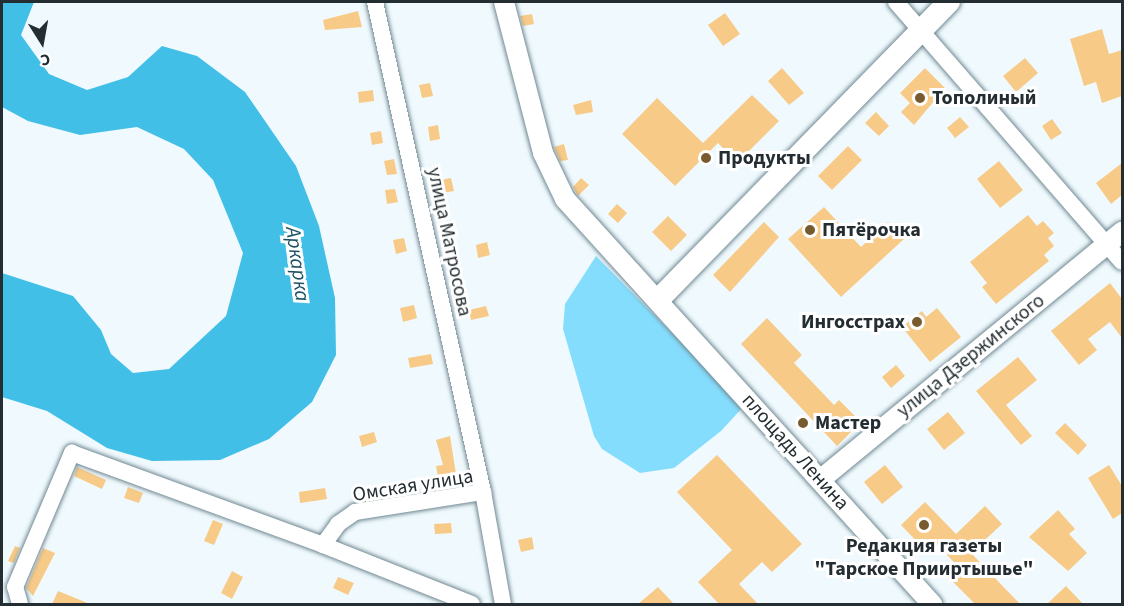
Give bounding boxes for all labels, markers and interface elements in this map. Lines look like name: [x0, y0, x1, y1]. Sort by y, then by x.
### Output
north arrow: [12, 12, 72, 72]
text: С: [39, 48, 52, 71]
place label: Тополиный: [932, 86, 1036, 110]
marker: Тополиный: [913, 91, 927, 105]
place label: Продукты: [718, 146, 811, 170]
marker: Продукты: [699, 151, 713, 165]
street label: улица Матросова: [421, 165, 477, 319]
place label: Пятёрочка: [822, 218, 921, 242]
marker: Пятёрочка: [803, 223, 817, 237]
water label: Аркарка: [280, 225, 316, 303]
street label: улица Дзержинского: [892, 289, 1050, 423]
place label: Ингосстрах: [801, 310, 905, 334]
marker: Ингосстрах: [910, 315, 924, 329]
street label: площадь Ленина: [736, 389, 854, 515]
place label: Мастер: [815, 411, 881, 435]
marker: Мастер: [796, 416, 810, 430]
street label: Омская улица: [351, 465, 475, 507]
marker: Редакция газеты "Тарское Прииртышье": [917, 518, 931, 532]
place label: Редакция газеты "Тарское Прииртышье": [815, 534, 1033, 581]

